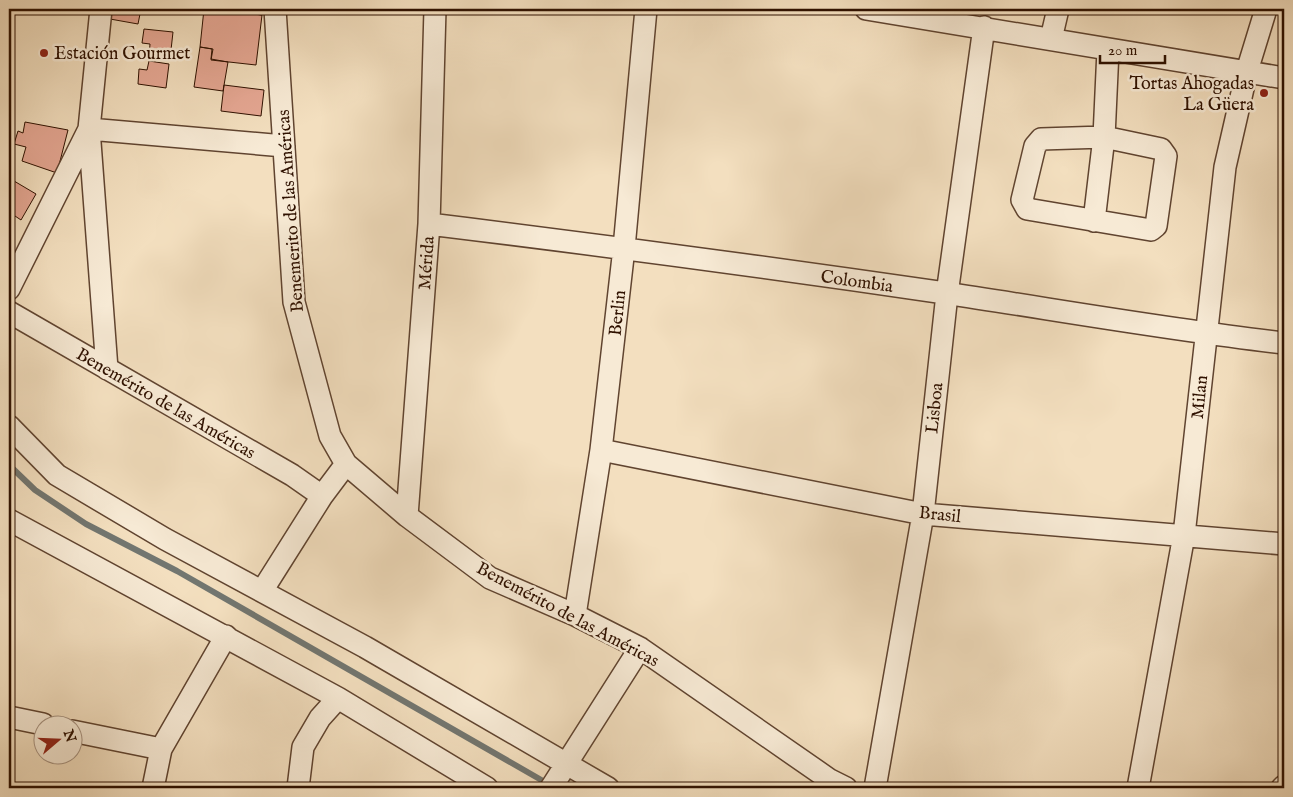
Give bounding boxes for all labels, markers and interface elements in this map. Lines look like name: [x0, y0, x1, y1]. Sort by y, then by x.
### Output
scale bar: [1100, 32, 1166, 64]
text: 20 m: [1108, 41, 1138, 60]
place label: Estación Gourmet: [54, 43, 191, 66]
marker: Estación Gourmet: [38, 47, 50, 59]
place label: Tortas Ahogadas La Güera: [1129, 73, 1254, 117]
marker: Tortas Ahogadas La Güera: [1258, 87, 1270, 99]
street label: Benemerito de las Américas: [273, 109, 310, 313]
street label: Mérida: [414, 235, 441, 291]
street label: Colombia: [819, 266, 895, 299]
street label: Berlin: [605, 289, 632, 337]
street label: Benemérito de las Américas: [71, 343, 259, 465]
street label: Milan: [1187, 374, 1214, 420]
street label: Lisboa: [921, 381, 950, 435]
street label: Brasil: [918, 502, 962, 529]
street label: Benemérito de las Américas: [472, 557, 663, 673]
north arrow: [32, 714, 82, 764]
text: N: [59, 726, 80, 745]

